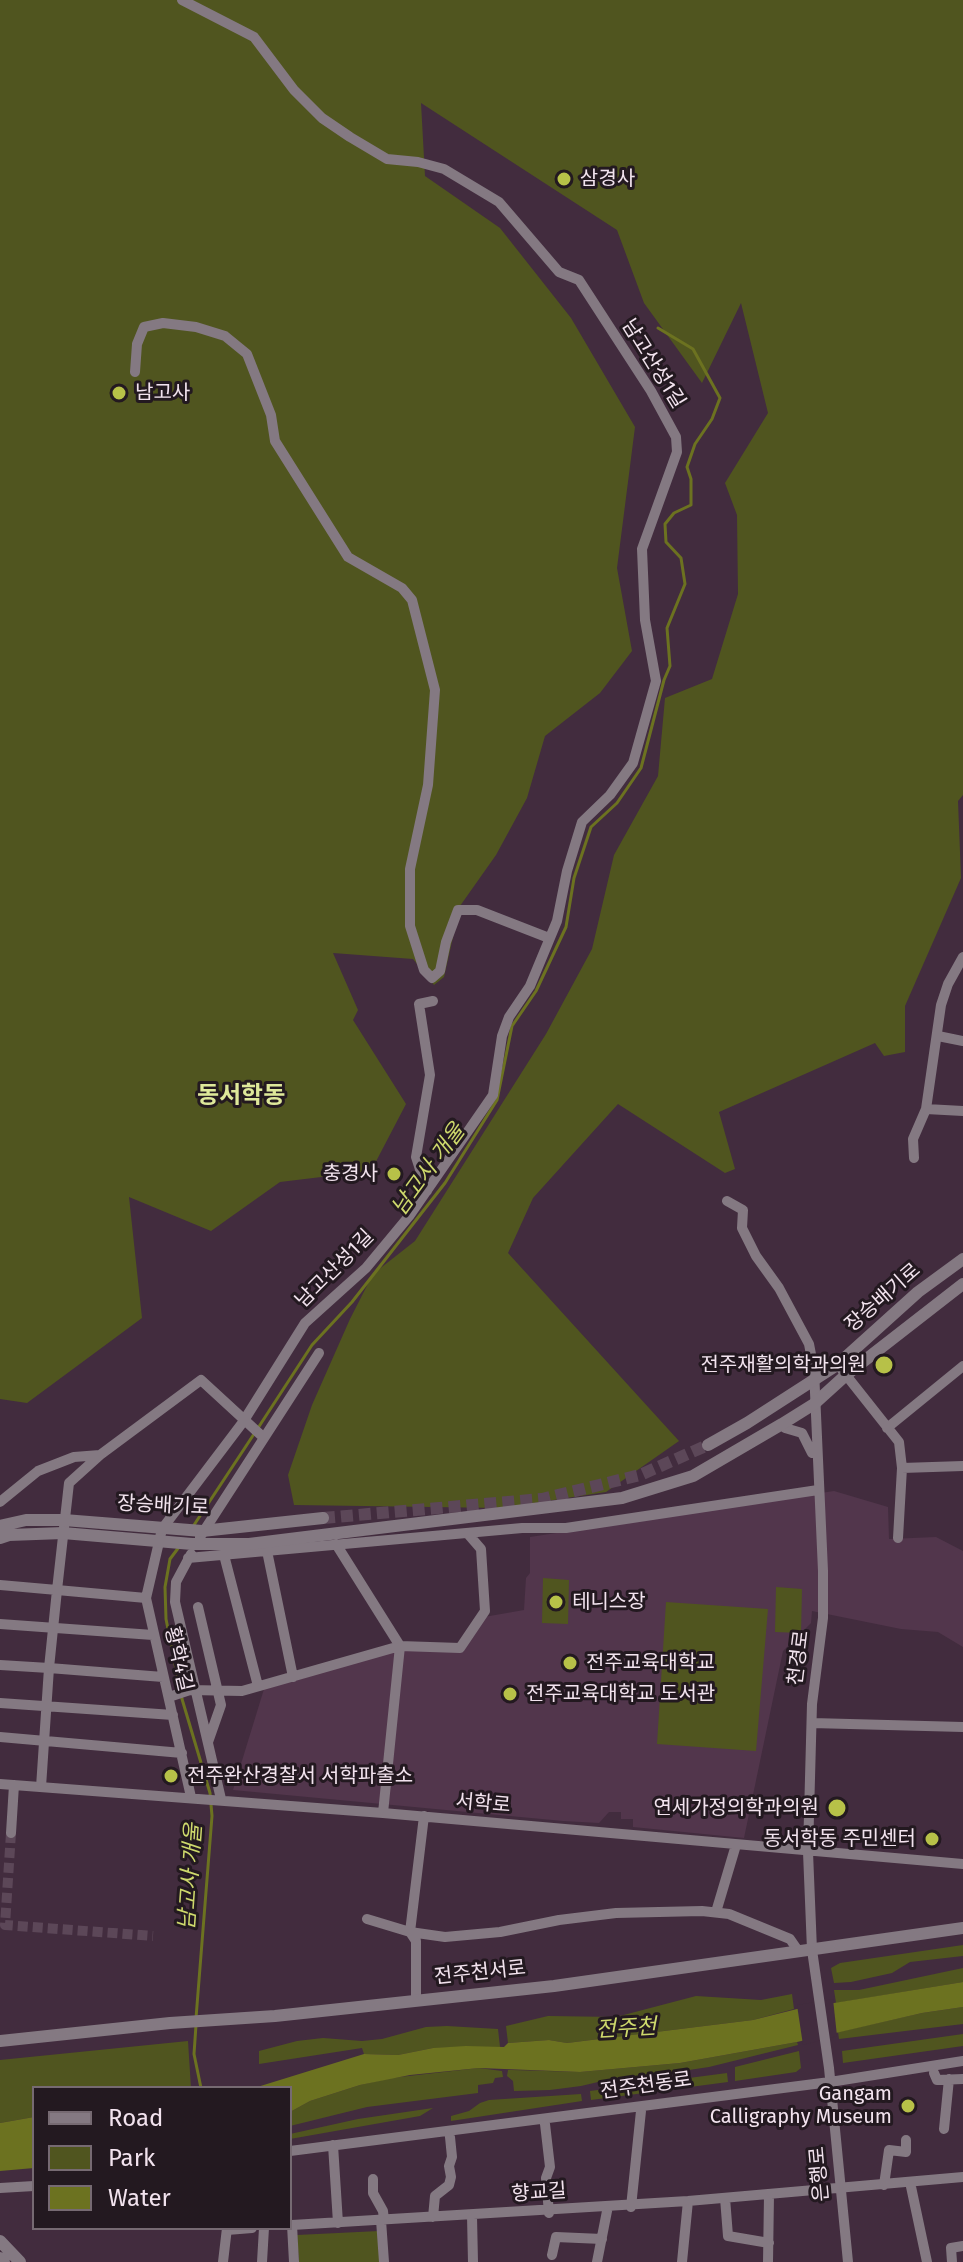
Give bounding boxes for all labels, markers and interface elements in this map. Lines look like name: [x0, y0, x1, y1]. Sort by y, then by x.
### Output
place label: 삼경사: [580, 167, 635, 191]
marker: 삼경사: [555, 170, 573, 188]
street label: 남고산성1길: [616, 315, 690, 413]
place label: 남고사: [135, 381, 190, 405]
marker: 남고사: [110, 384, 128, 402]
district label: 동서학동: [197, 1082, 285, 1110]
water label: 남고사 개울: [387, 1119, 471, 1221]
place label: 충경사: [323, 1162, 378, 1186]
marker: 충경사: [385, 1165, 403, 1183]
street label: 남고산성1길: [291, 1225, 379, 1313]
street label: 장승배기로: [840, 1259, 926, 1337]
place label: 전주재활의학과의원: [700, 1353, 866, 1377]
marker: 전주재활의학과의원: [873, 1354, 895, 1376]
street label: 장승배기로: [116, 1492, 210, 1520]
place label: 테니스장: [572, 1590, 646, 1614]
marker: 테니스장: [547, 1593, 565, 1611]
street label: 황학4길: [159, 1624, 197, 1694]
street label: 천경로: [784, 1629, 814, 1687]
place label: 전주교육대학교: [586, 1651, 715, 1675]
marker: 전주교육대학교: [561, 1654, 579, 1672]
place label: 전주교육대학교 도서관: [526, 1682, 715, 1706]
marker: 전주교육대학교 도서관: [501, 1685, 519, 1703]
place label: 전주완산경찰서 서학파출소: [187, 1764, 413, 1788]
marker: 전주완산경찰서 서학파출소: [162, 1767, 180, 1785]
street label: 서학로: [454, 1790, 512, 1818]
place label: 연세가정의학과의원: [653, 1796, 819, 1820]
marker: 연세가정의학과의원: [826, 1797, 848, 1819]
water label: 남고사 개울: [174, 1823, 208, 1931]
place label: 동서학동 주민센터: [764, 1827, 916, 1851]
marker: 동서학동 주민센터: [923, 1830, 941, 1848]
street label: 전주천서로: [433, 1956, 527, 1990]
water label: 전주천: [595, 2014, 657, 2044]
street label: 전주천동로: [599, 2068, 693, 2104]
place label: Gangam Calligraphy Museum: [710, 2082, 892, 2129]
legend: [32, 2086, 292, 2230]
marker: Gangam Calligraphy Museum: [899, 2097, 917, 2115]
text: Road: [108, 2104, 163, 2132]
text: Park: [108, 2144, 155, 2172]
street label: 은행로: [806, 2145, 834, 2203]
street label: 향교길: [511, 2179, 567, 2207]
text: Water: [108, 2184, 171, 2212]

